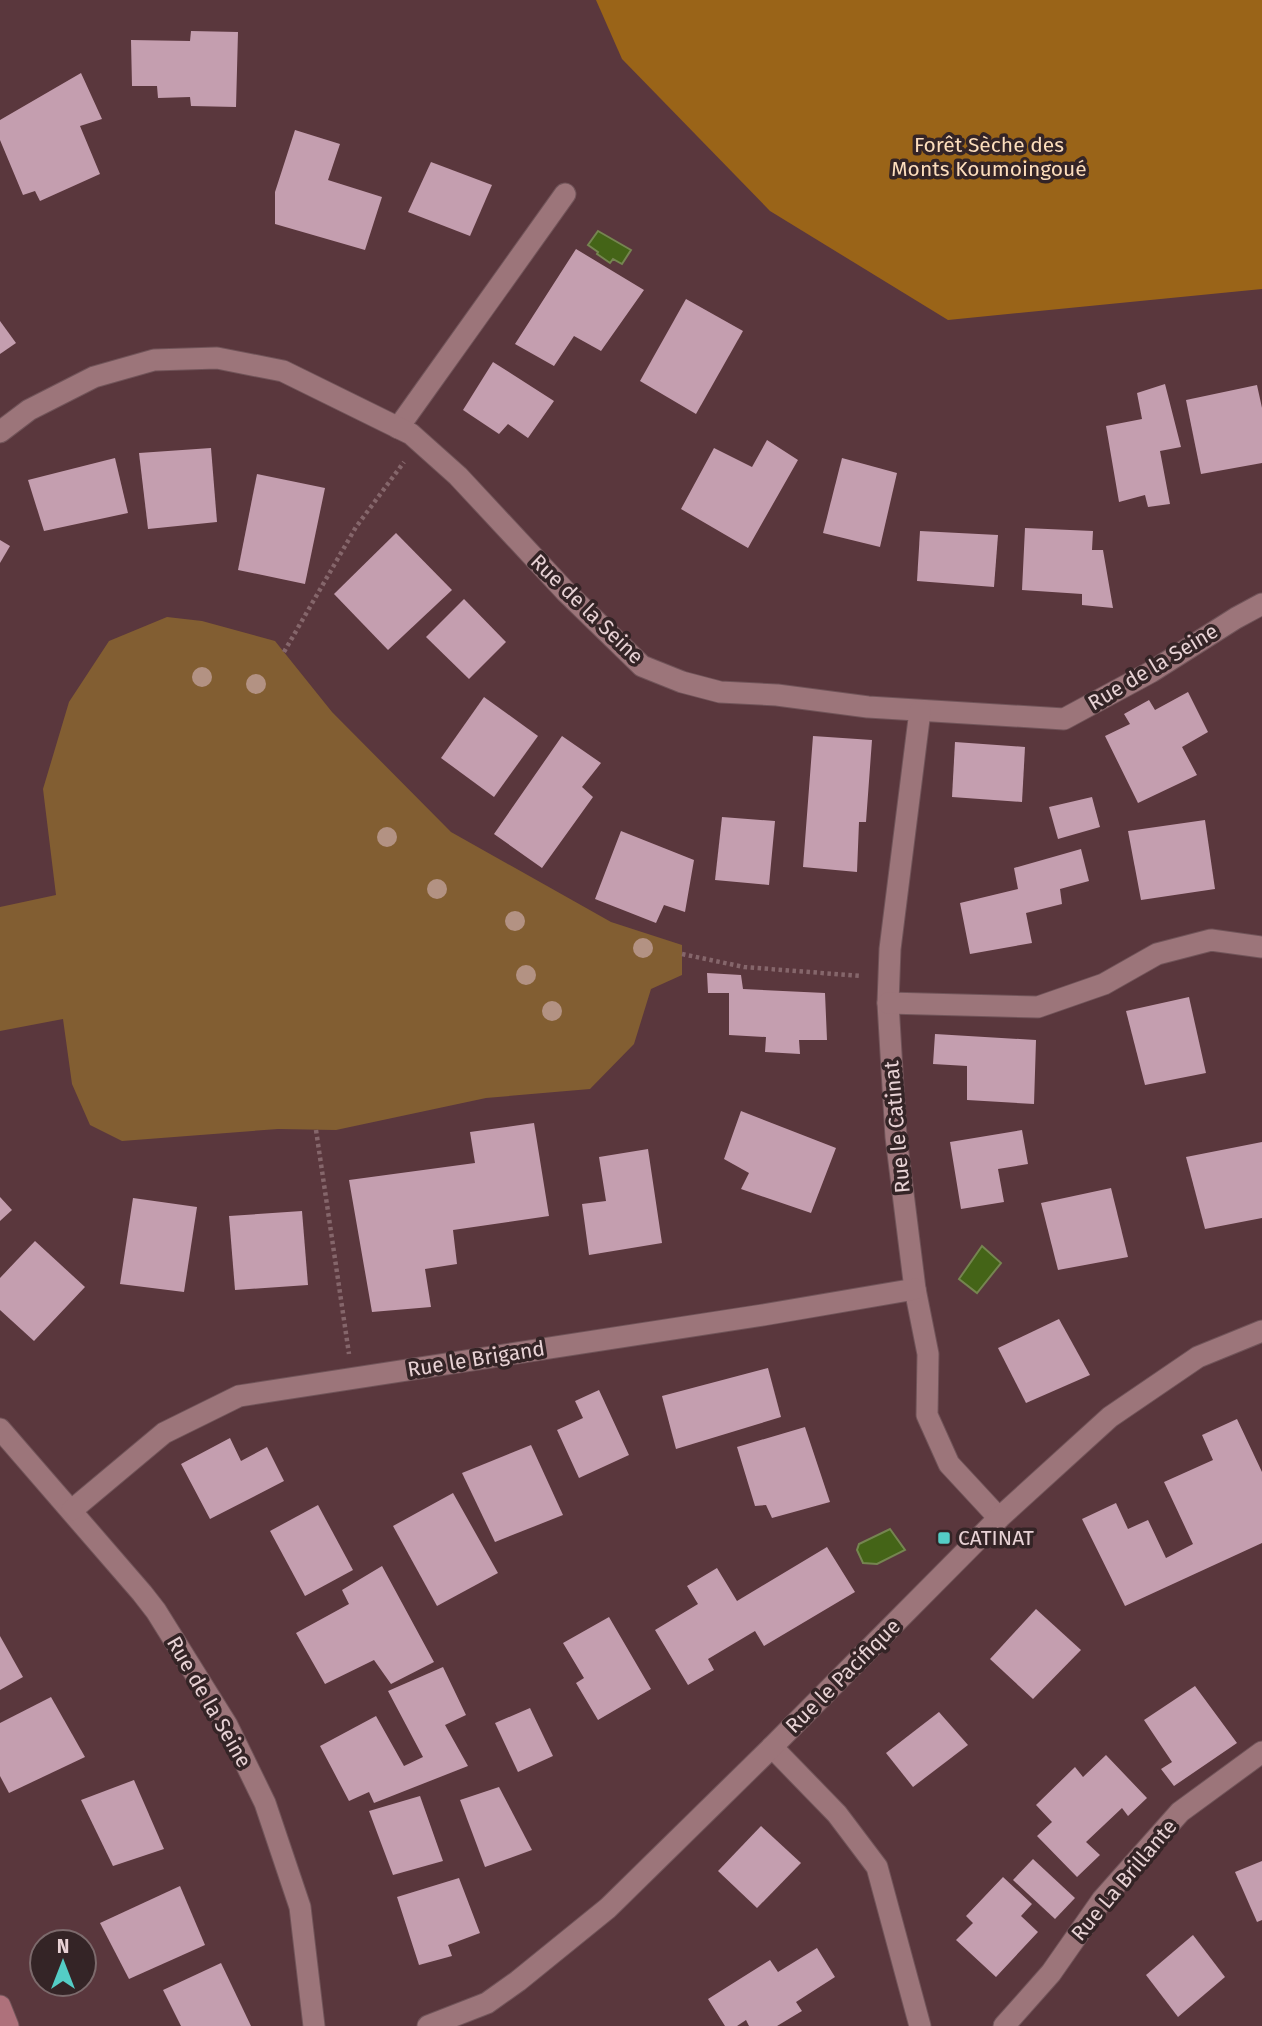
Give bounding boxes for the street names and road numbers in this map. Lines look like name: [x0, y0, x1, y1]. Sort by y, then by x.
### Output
street label: Rue de la Seine: [525, 549, 649, 669]
street label: Rue de la Seine: [1083, 618, 1223, 716]
street label: Rue le Catinat: [878, 1059, 916, 1194]
street label: Rue le Brigand: [406, 1335, 546, 1383]
street label: Rue le Pacifique: [780, 1613, 906, 1739]
street label: Rue de la Seine: [161, 1632, 257, 1772]
street label: Rue La Brillante: [1066, 1814, 1182, 1946]

